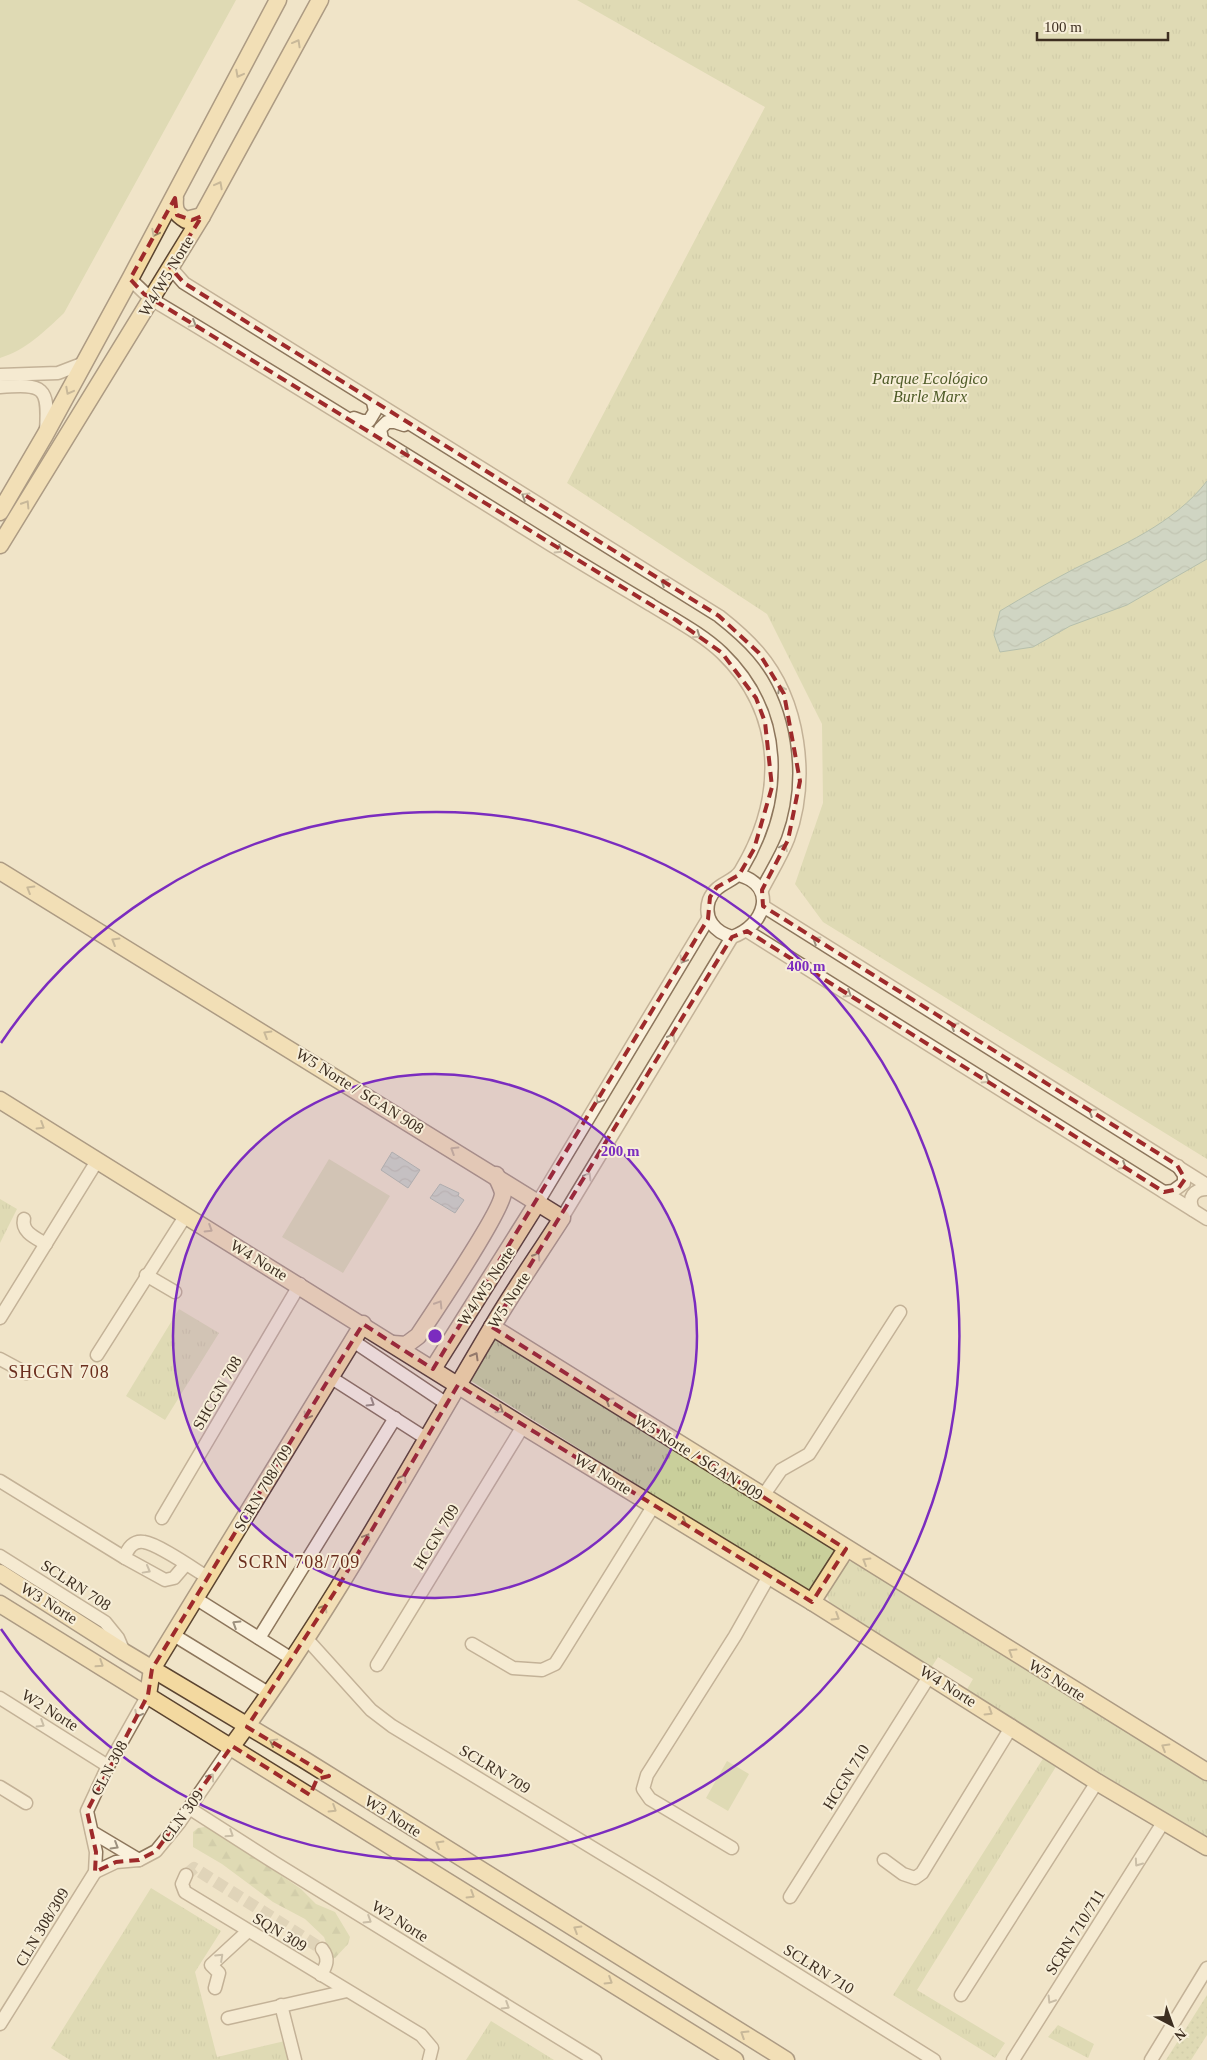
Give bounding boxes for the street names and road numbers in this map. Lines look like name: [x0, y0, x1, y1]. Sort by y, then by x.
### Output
street label: W4/W5 Norte: [135, 233, 197, 319]
street label: W5 Norte / SGAN 908: [293, 1045, 427, 1137]
street label: W4 Norte: [227, 1236, 291, 1284]
street label: W4/W5 Norte: [453, 1243, 519, 1329]
street label: W5 Norte: [484, 1268, 534, 1332]
street label: SHCGN 708: [189, 1353, 245, 1433]
street label: W5 Norte / SGAN 909: [632, 1411, 766, 1503]
street label: SCRN 708/709: [230, 1442, 296, 1534]
street label: W4 Norte: [571, 1450, 635, 1498]
street label: HCGN 709: [410, 1501, 462, 1573]
street label: SCLRN 708: [38, 1556, 114, 1614]
street label: W3 Norte: [18, 1579, 80, 1627]
street label: W5 Norte: [1026, 1656, 1088, 1704]
street label: W4 Norte: [917, 1662, 979, 1710]
street label: W2 Norte: [19, 1686, 81, 1734]
street label: CLN 308: [87, 1738, 131, 1798]
street label: SCLRN 709: [457, 1741, 533, 1797]
street label: HCGN 710: [819, 1741, 873, 1813]
street label: CLN 309: [157, 1787, 207, 1845]
street label: W3 Norte: [362, 1792, 424, 1840]
street label: CLN 308/309: [12, 1885, 72, 1969]
street label: SCRN 710/711: [1042, 1886, 1108, 1978]
street label: W2 Norte: [369, 1897, 431, 1945]
street label: SQN 309: [250, 1909, 310, 1955]
street label: SCLRN 710: [781, 1941, 857, 1997]

